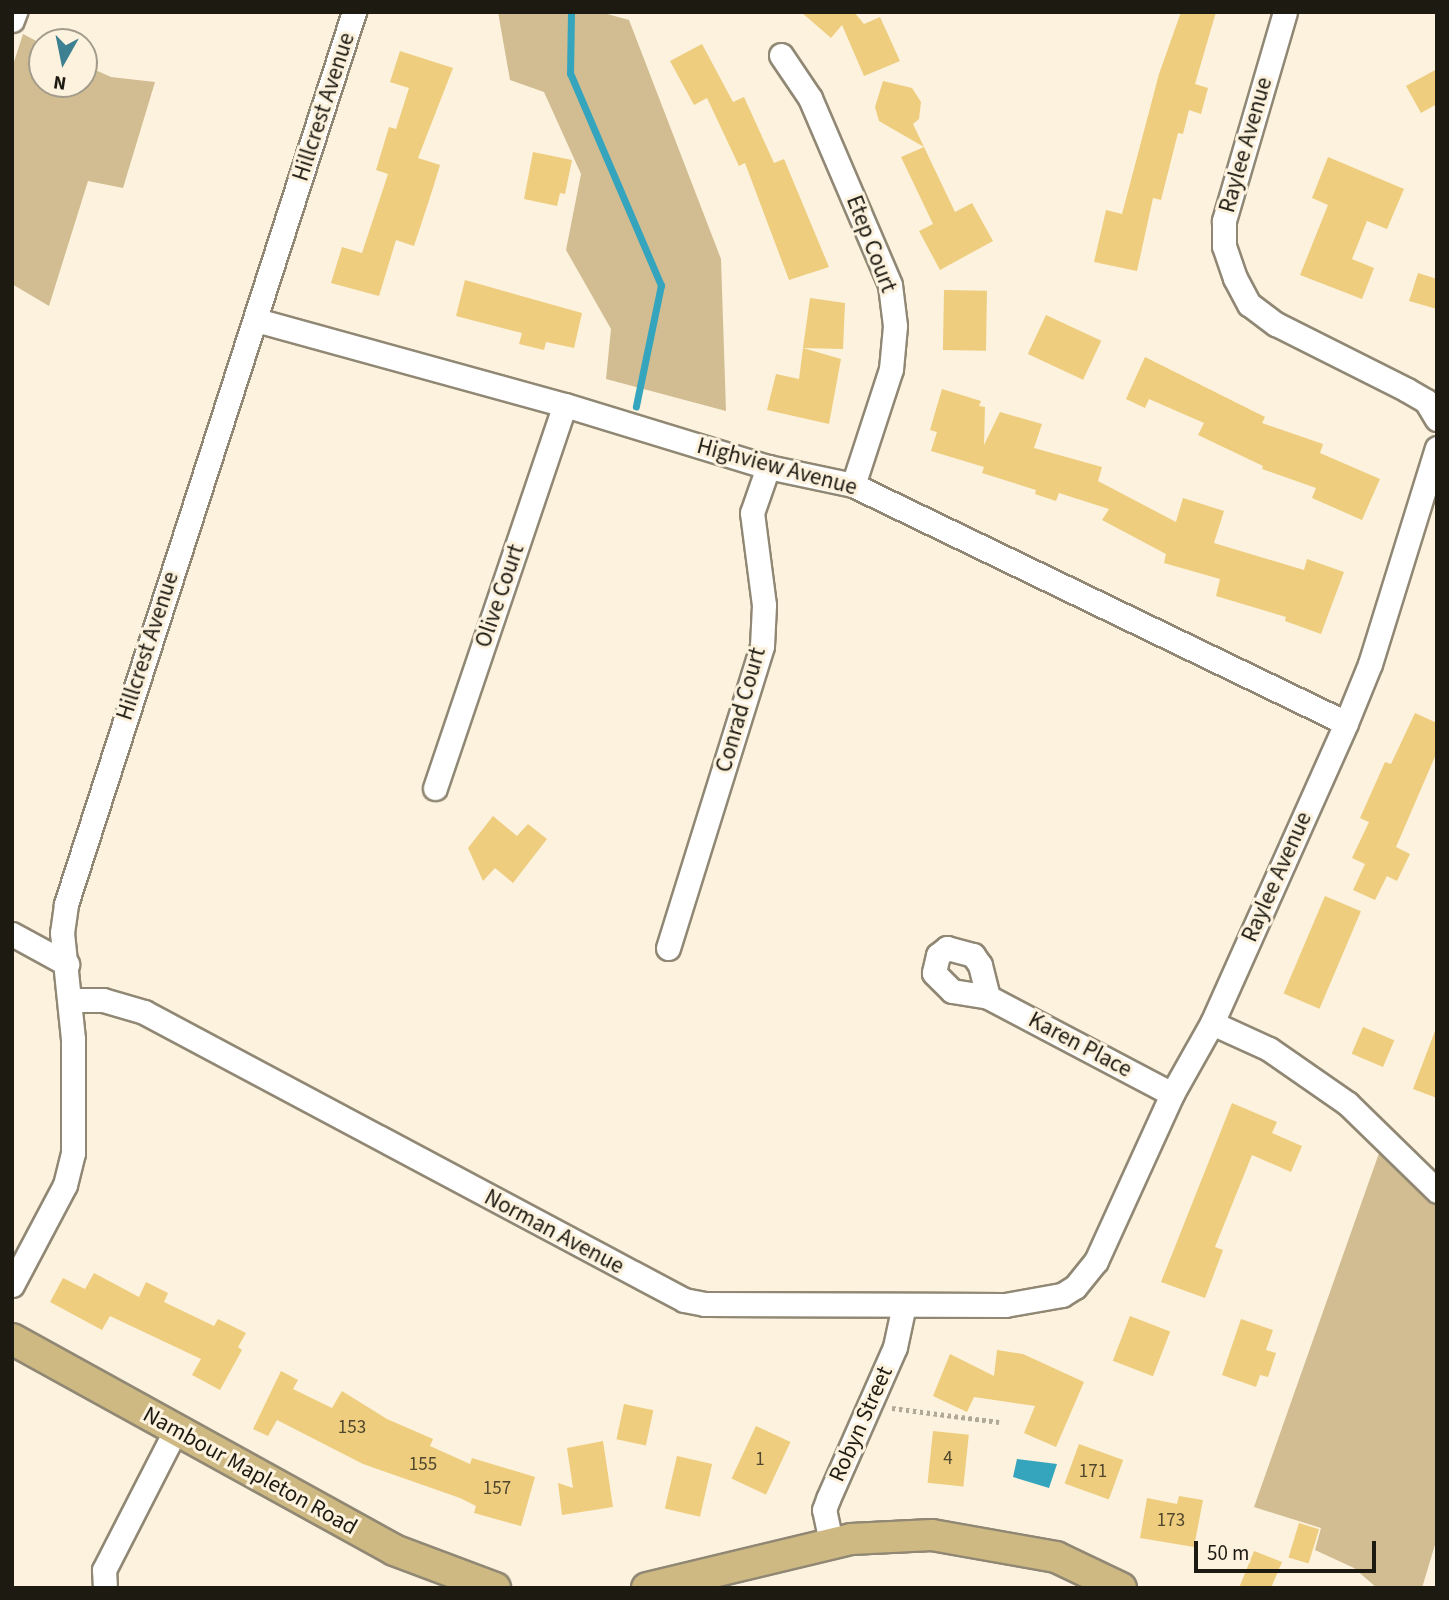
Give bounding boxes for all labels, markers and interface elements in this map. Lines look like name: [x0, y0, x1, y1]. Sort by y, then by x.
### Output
north arrow: [28, 28, 98, 98]
street label: Hillcrest Avenue: [287, 29, 361, 185]
text: N: [52, 68, 68, 97]
street label: Raylee Avenue: [1214, 74, 1278, 216]
street label: Etep Court: [840, 192, 902, 296]
street label: Highview Avenue: [694, 432, 860, 502]
street label: Olive Court: [469, 541, 531, 651]
street label: Hillcrest Avenue: [111, 568, 185, 724]
street label: Conrad Court: [710, 644, 772, 776]
street label: Raylee Avenue: [1236, 808, 1318, 946]
street label: Karen Place: [1024, 1006, 1136, 1084]
street label: Norman Avenue: [480, 1184, 628, 1280]
street label: Robyn Street: [823, 1362, 899, 1486]
street label: Nambour Mapleton Road: [138, 1401, 362, 1541]
house number: 153: [338, 1417, 366, 1439]
house number: 4: [943, 1448, 953, 1470]
house number: 1: [755, 1449, 765, 1471]
house number: 155: [409, 1454, 437, 1476]
house number: 171: [1079, 1461, 1107, 1483]
house number: 157: [483, 1478, 511, 1500]
house number: 173: [1157, 1510, 1185, 1532]
scale bar: [1197, 1526, 1379, 1570]
text: 50 m: [1207, 1538, 1249, 1568]

